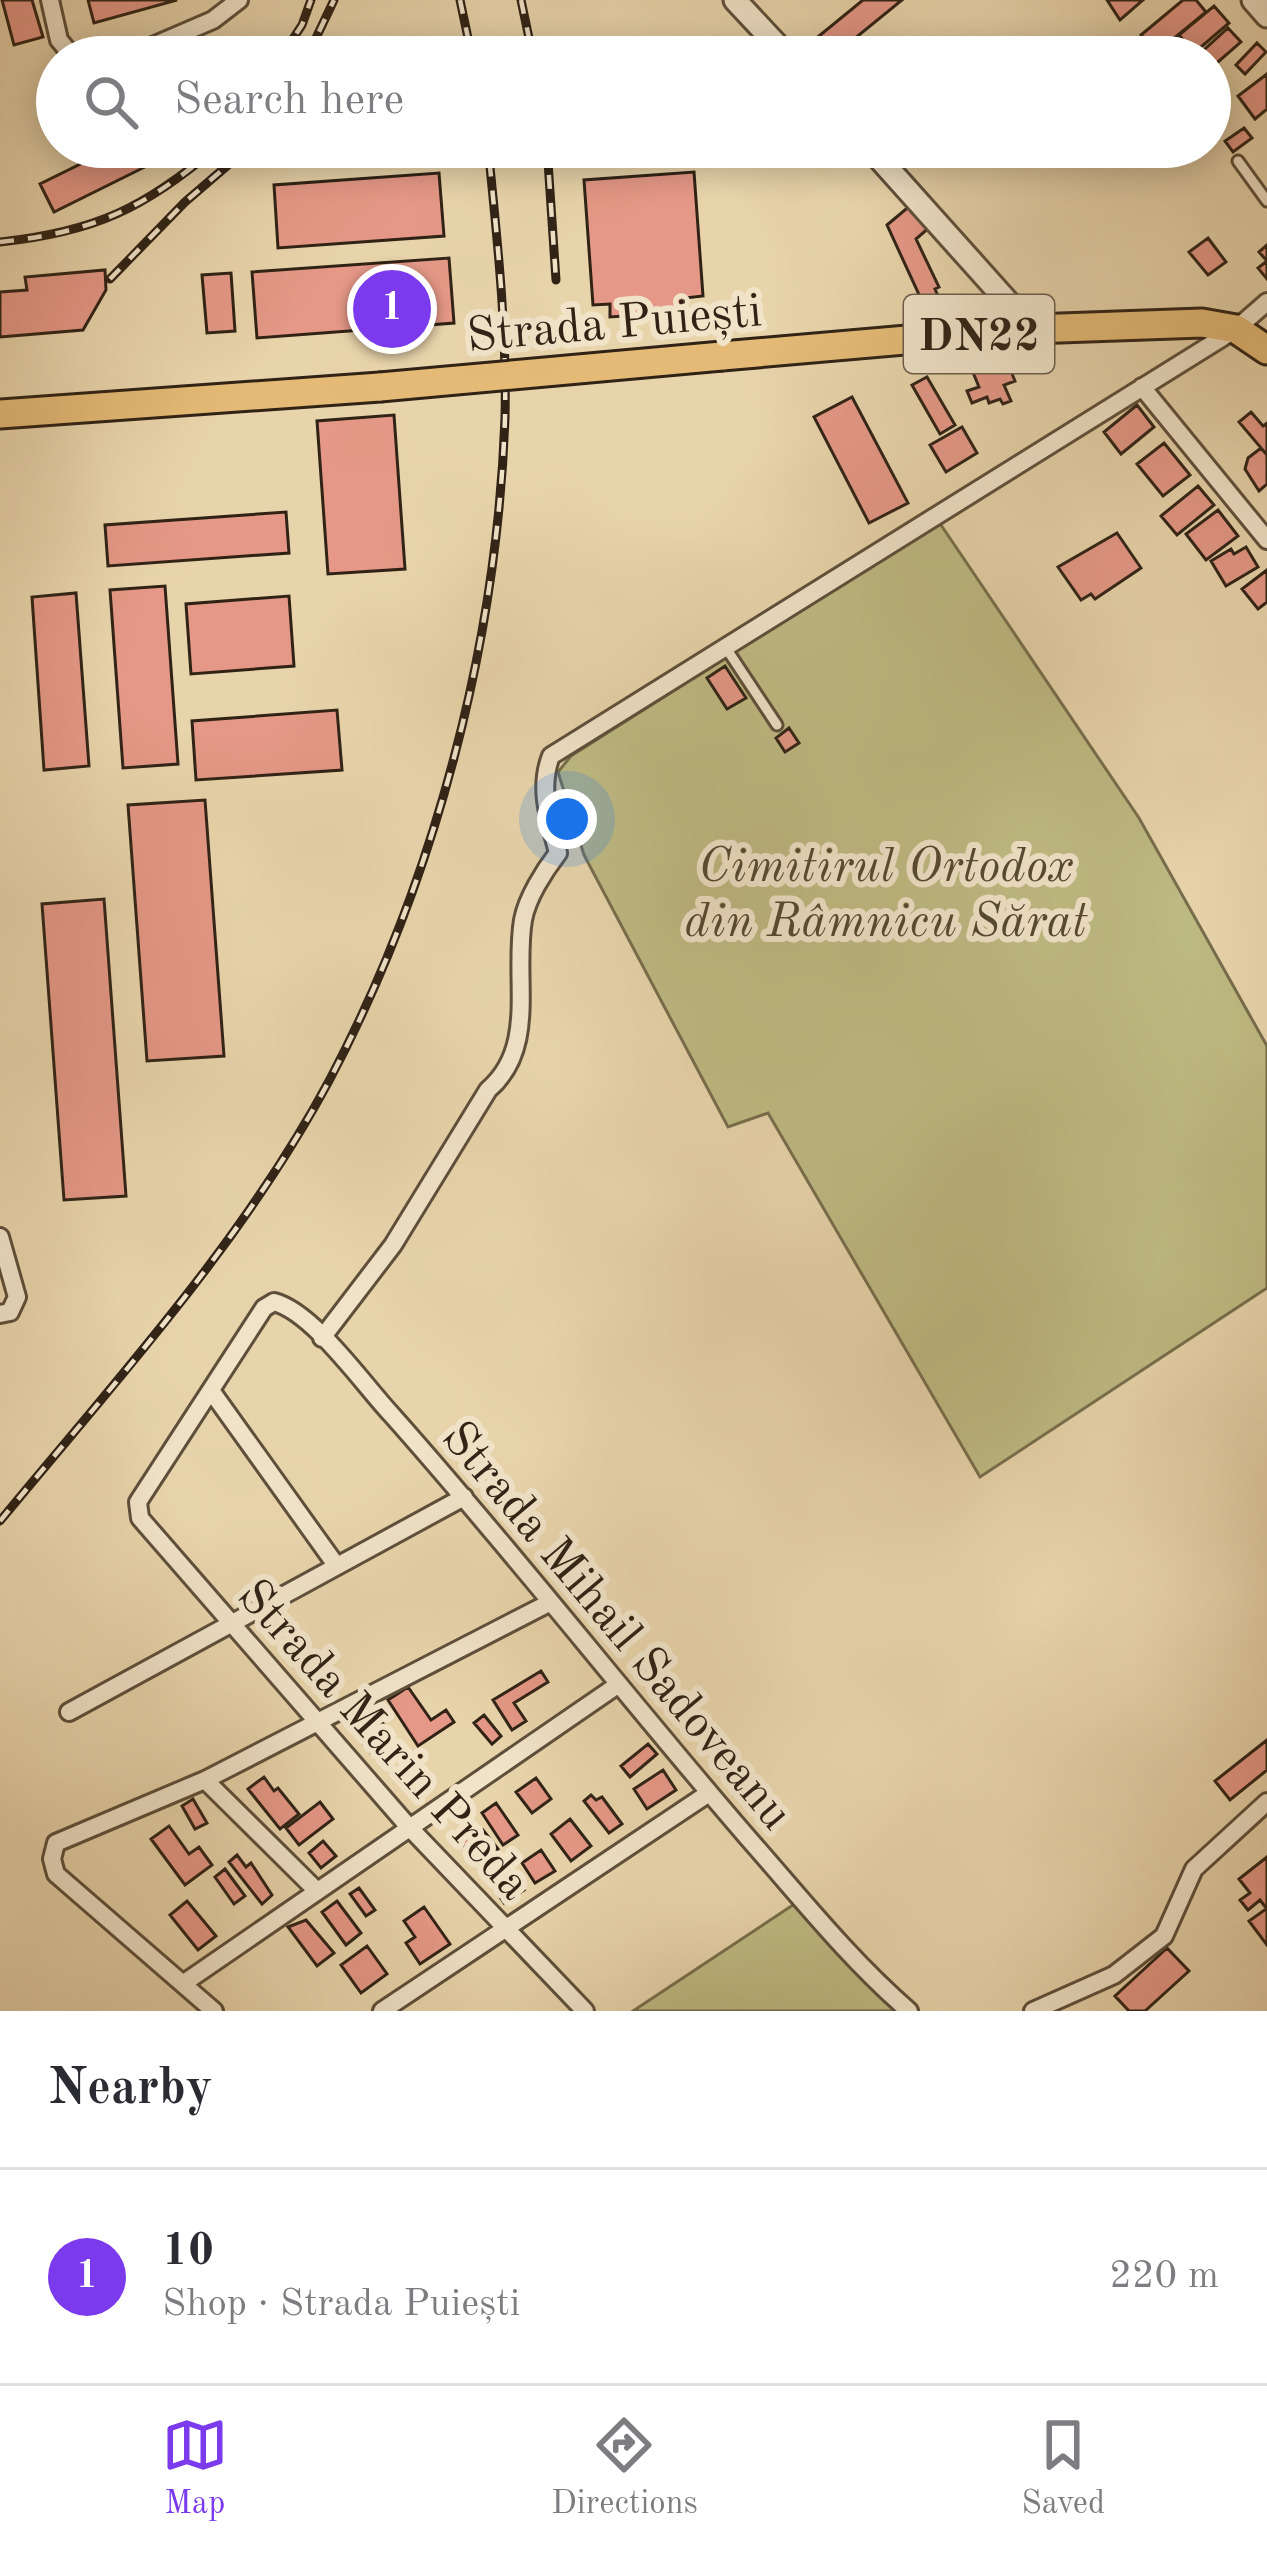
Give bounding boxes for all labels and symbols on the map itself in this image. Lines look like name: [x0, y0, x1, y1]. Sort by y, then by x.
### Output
pin: 1: [353, 264, 431, 354]
street label: Strada Puiești: [465, 288, 764, 363]
road number: DN22: [904, 295, 1054, 373]
your location: [537, 789, 597, 849]
park label: Cimitirul Ortodox din Râmnicu Sărat: [684, 844, 1088, 947]
street label: Strada Mihail Sadoveanu: [432, 1414, 800, 1839]
street label: Strada Marin Preda: [228, 1572, 538, 1910]

